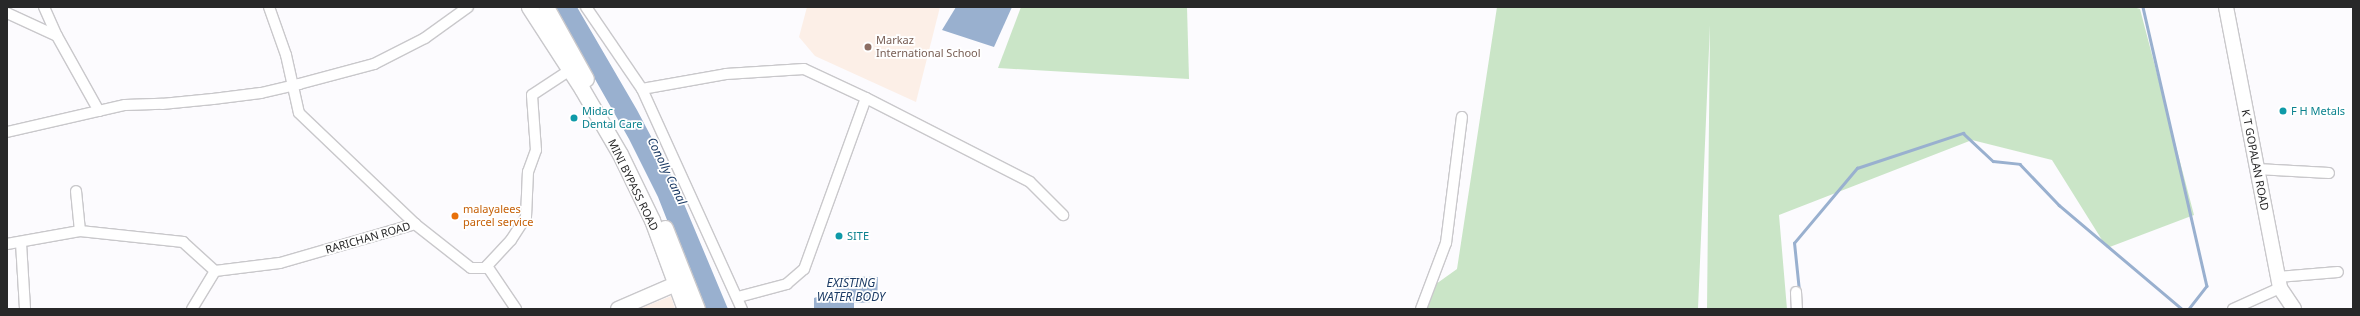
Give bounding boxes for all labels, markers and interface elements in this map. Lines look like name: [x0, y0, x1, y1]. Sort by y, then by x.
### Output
place label: Markaz International School: [876, 34, 981, 60]
marker: Markaz International School: [863, 42, 873, 52]
place label: F H Metals: [2291, 104, 2345, 118]
place label: Midac Dental Care: [582, 105, 643, 131]
marker: F H Metals: [2278, 106, 2288, 116]
street label: K T GOPALAN ROAD: [2239, 108, 2271, 212]
marker: Midac Dental Care: [569, 113, 579, 123]
water label: Conolly Canal: [644, 135, 690, 207]
street label: MINI BYPASS ROAD: [605, 137, 661, 233]
place label: malayalees parcel service: [463, 203, 533, 229]
marker: malayalees parcel service: [450, 211, 460, 221]
street label: RARICHAN ROAD: [324, 220, 412, 256]
place label: SITE: [847, 229, 869, 243]
marker: SITE: [834, 231, 844, 241]
water label: EXISTING WATER BODY: [817, 276, 885, 304]

